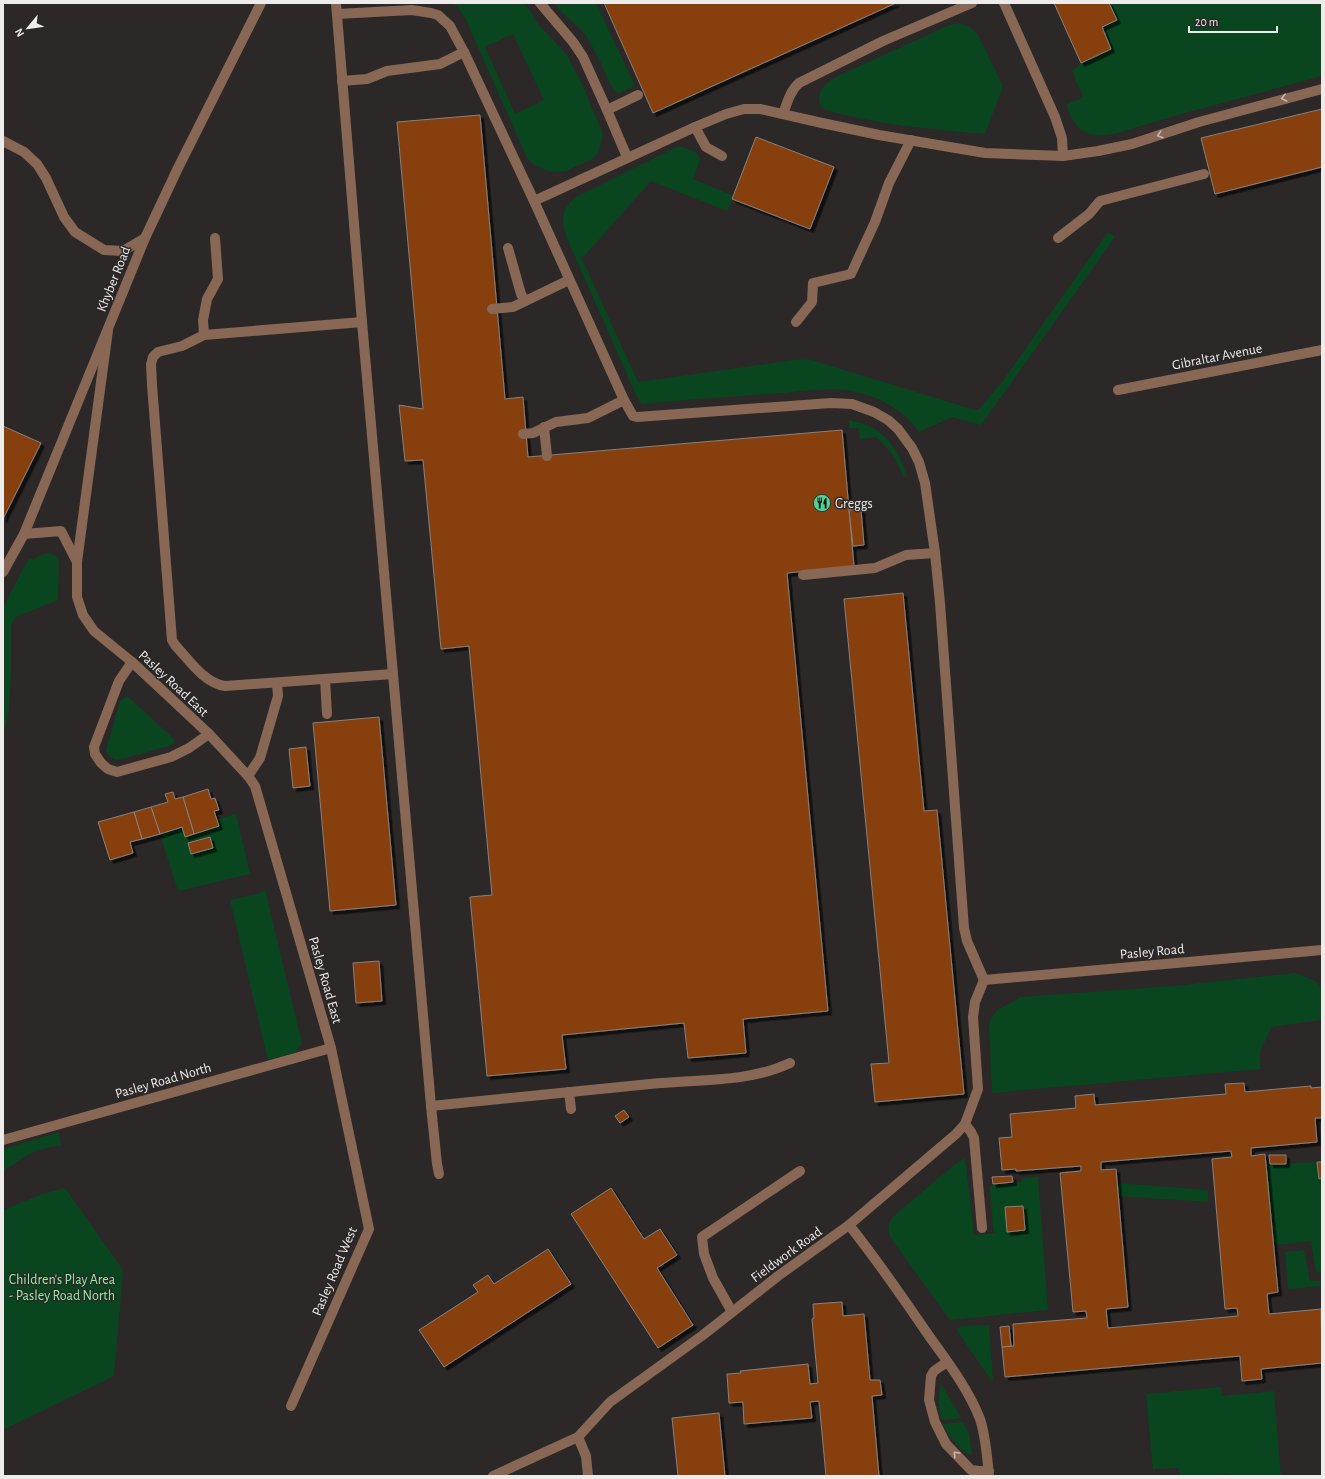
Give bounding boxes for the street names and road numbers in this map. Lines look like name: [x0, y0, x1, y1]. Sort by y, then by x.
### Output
street label: Khyber Road: [95, 245, 133, 314]
street label: Gibraltar Avenue: [1171, 341, 1263, 373]
street label: Pasley Road East: [136, 648, 211, 720]
street label: Pasley Road East: [306, 935, 344, 1026]
street label: Pasley Road: [1119, 942, 1185, 962]
street label: Pasley Road North: [114, 1061, 213, 1101]
street label: Pasley Road West: [310, 1224, 360, 1318]
street label: Fieldwork Road: [749, 1225, 825, 1285]

